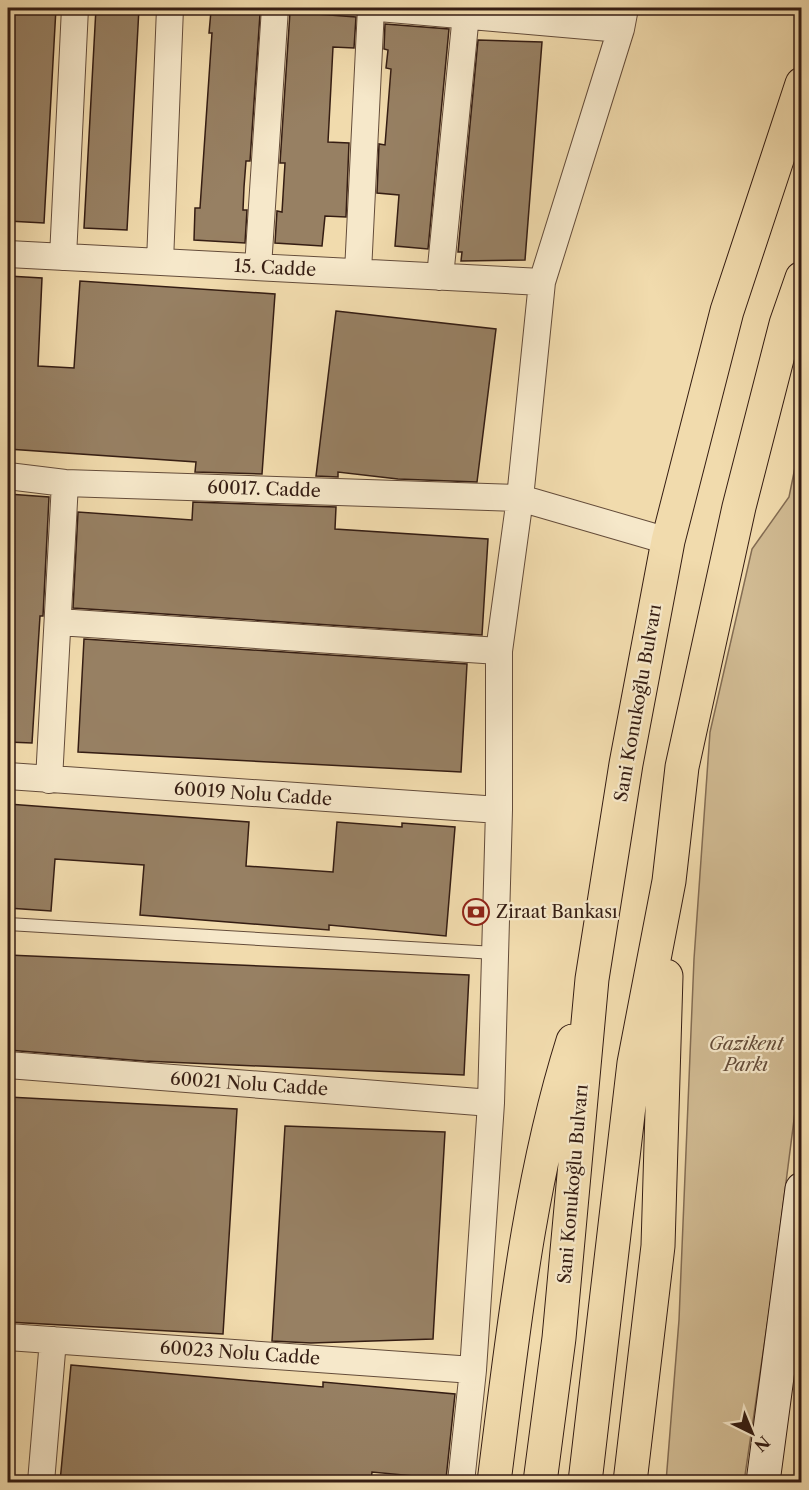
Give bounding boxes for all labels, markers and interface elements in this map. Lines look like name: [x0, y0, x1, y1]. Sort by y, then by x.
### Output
street label: 15. Cadde: [233, 255, 317, 281]
street label: 60017. Cadde: [207, 476, 321, 502]
street label: Sani Konukoğlu Bulvarı: [610, 602, 666, 804]
street label: 60019 Nolu Cadde: [173, 778, 333, 810]
bank icon: Ziraat Bankası: [461, 897, 491, 927]
place label: Ziraat Bankası: [496, 901, 618, 923]
park label: Gazikent Parkı: [709, 1033, 785, 1076]
street label: 60021 Nolu Cadde: [169, 1068, 329, 1100]
street label: Sani Konukoğlu Bulvarı: [553, 1083, 593, 1285]
street label: 60023 Nolu Cadde: [159, 1336, 321, 1370]
north arrow: [722, 1403, 782, 1463]
text: N: [750, 1432, 774, 1456]

